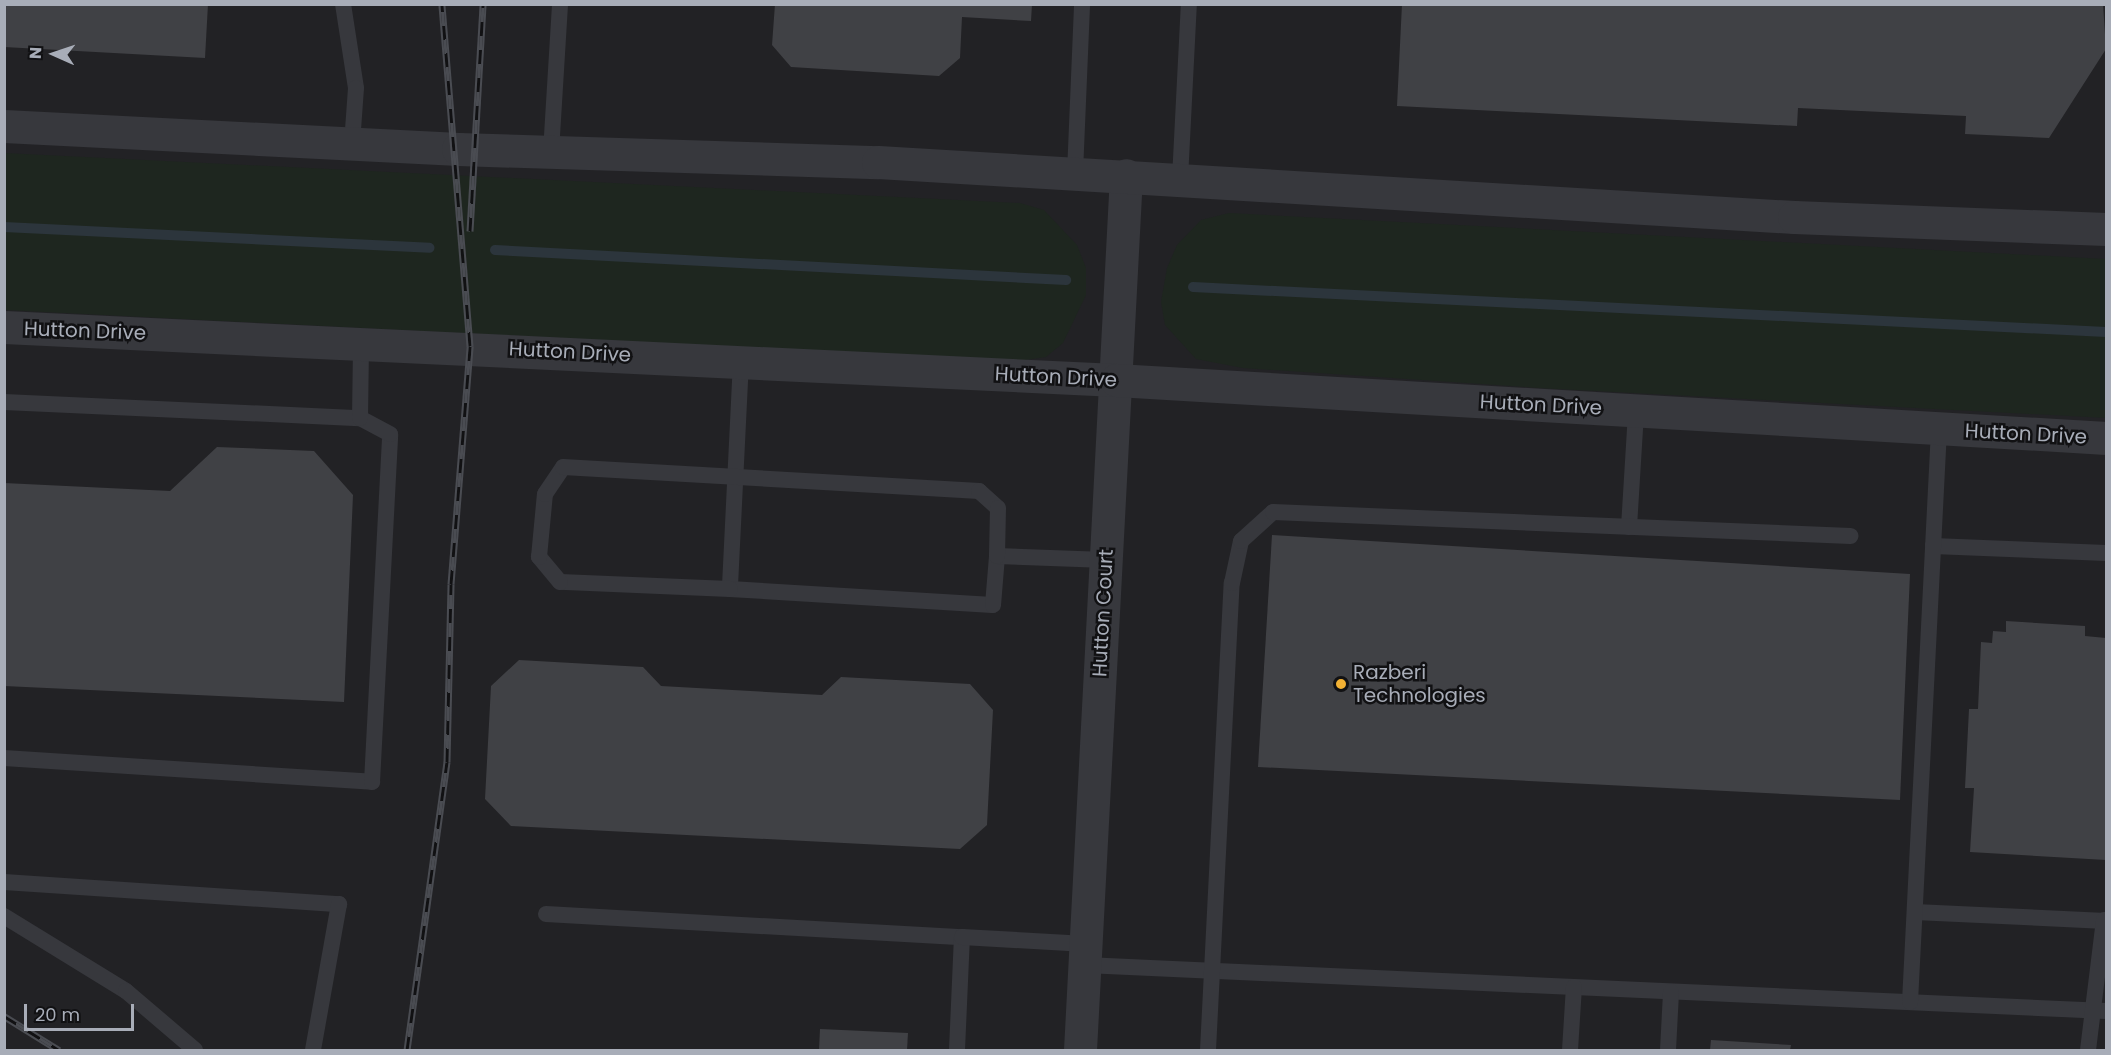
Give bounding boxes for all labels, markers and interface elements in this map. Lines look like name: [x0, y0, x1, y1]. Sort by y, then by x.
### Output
north arrow: [24, 24, 84, 84]
text: N: [24, 46, 47, 60]
street label: Hutton Drive: [23, 317, 147, 345]
street label: Hutton Drive: [508, 337, 632, 367]
street label: Hutton Drive: [994, 362, 1118, 392]
street label: Hutton Drive: [1479, 390, 1603, 420]
street label: Hutton Drive: [1964, 419, 2088, 449]
street label: Hutton Court: [1088, 548, 1118, 678]
place label: Razberi Technologies: [1353, 660, 1486, 707]
marker: Razberi Technologies: [1334, 677, 1348, 691]
scale bar: [27, 992, 136, 1030]
text: 20 m: [35, 1002, 80, 1027]

